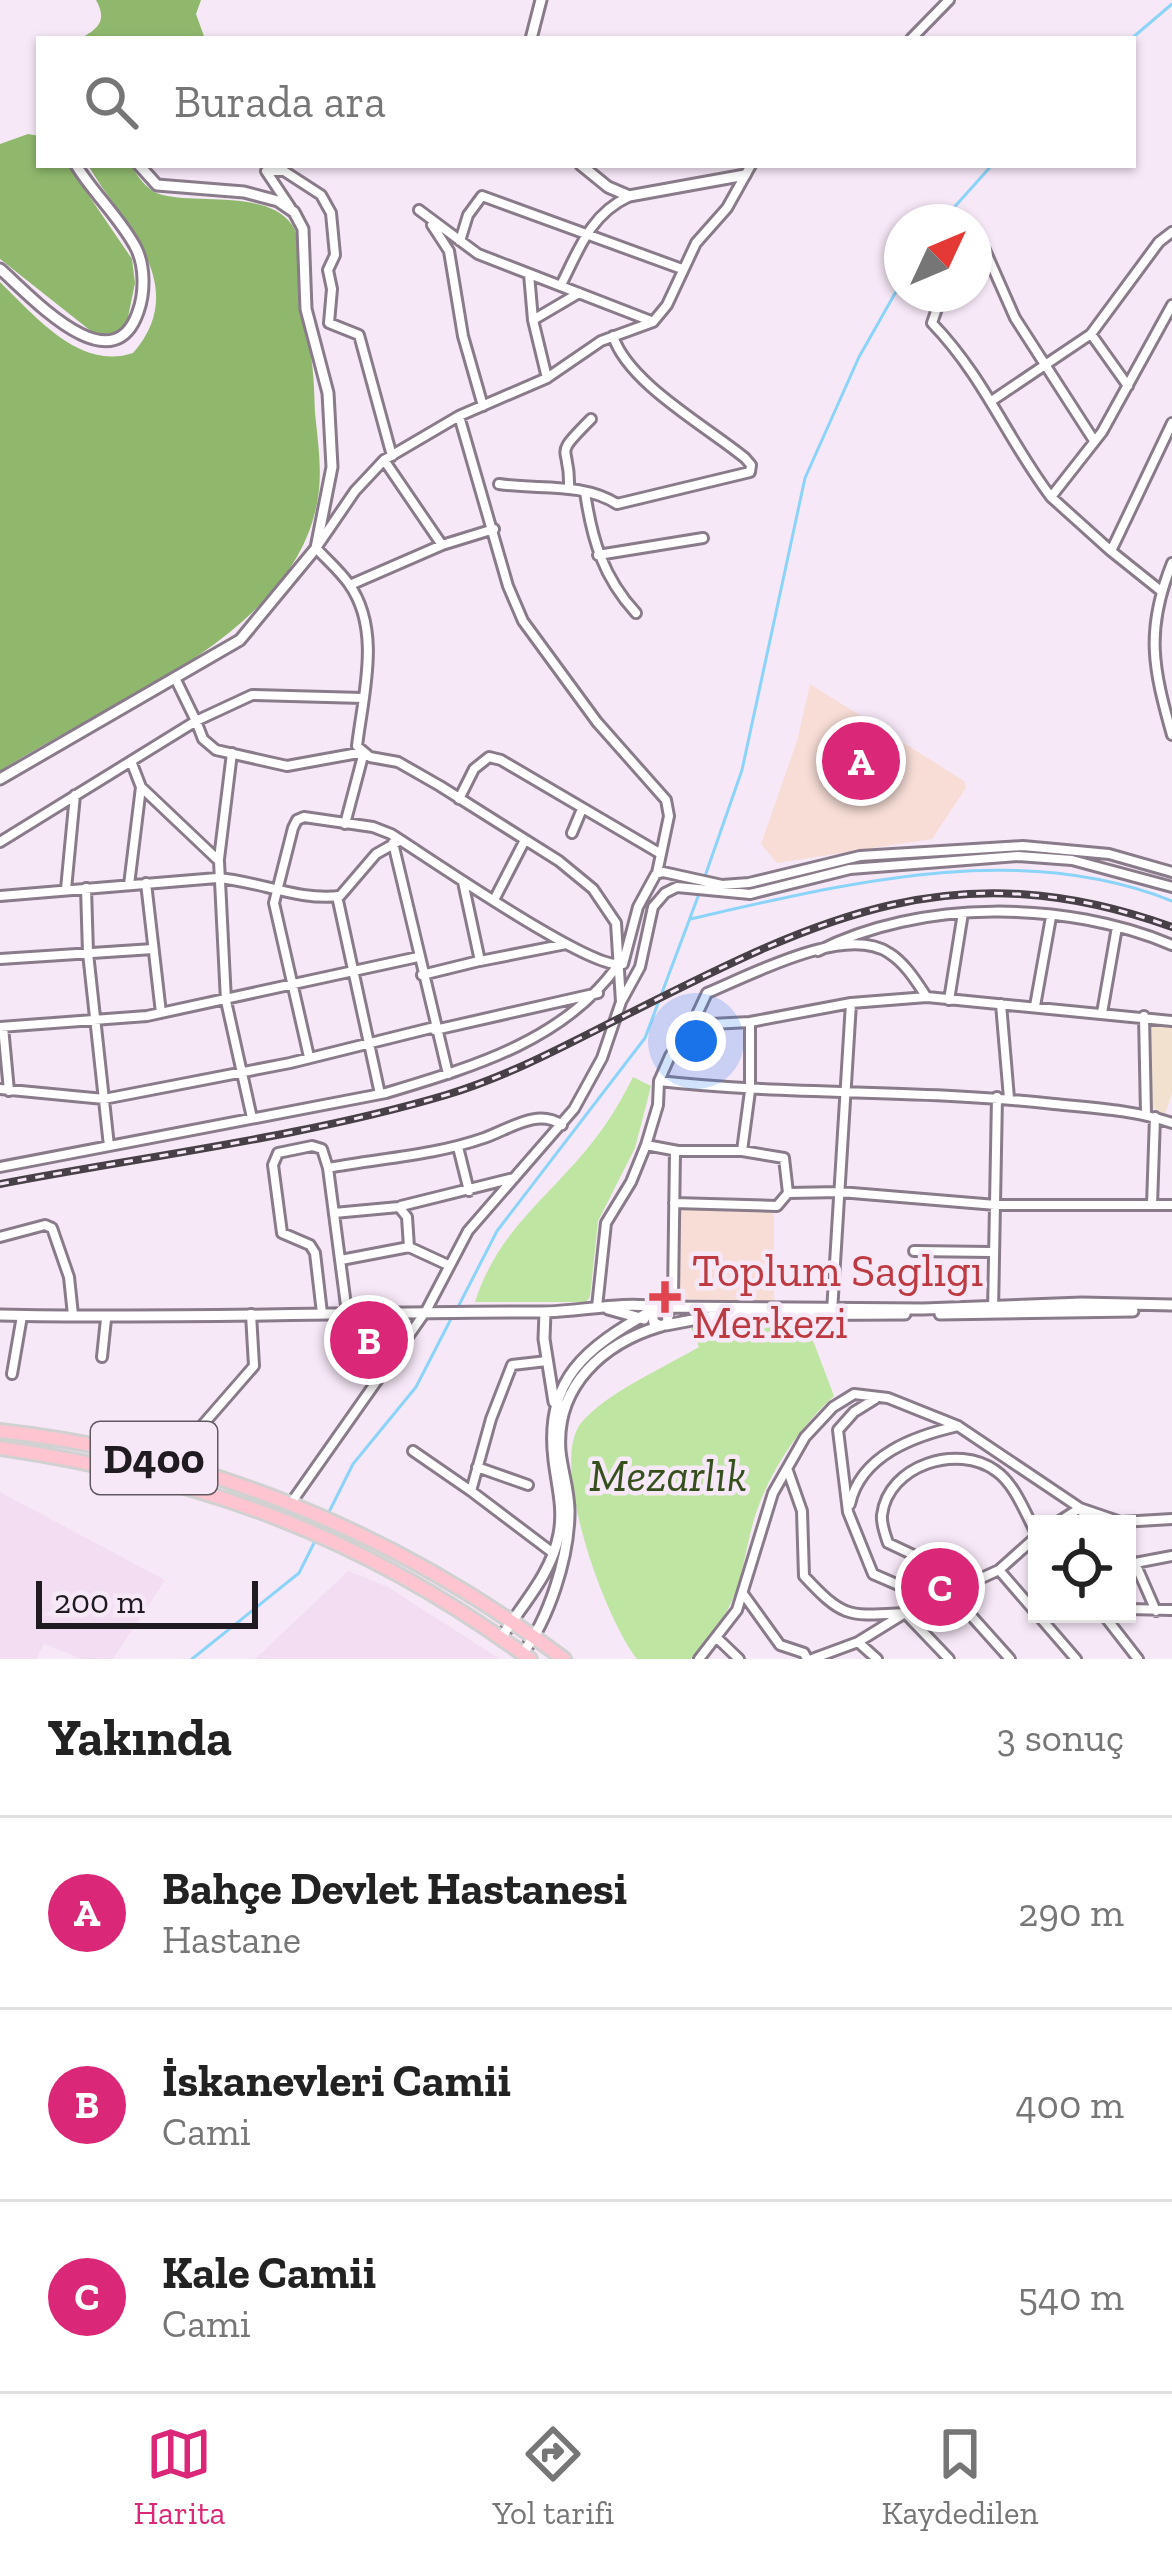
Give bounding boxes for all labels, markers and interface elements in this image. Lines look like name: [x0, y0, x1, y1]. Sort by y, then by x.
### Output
search box: [36, 36, 1136, 168]
icon: search: [78, 69, 144, 135]
text: Burada ara: [174, 75, 386, 129]
north arrow: [884, 204, 992, 312]
pin: A: [822, 716, 900, 806]
your location: [666, 1011, 726, 1071]
place label: Toplum Saglıgı Merkezi: [692, 1244, 983, 1350]
marker: Toplum Saglıgı Merkezi: [649, 1281, 681, 1313]
pin: B: [330, 1295, 408, 1385]
road number: D400: [91, 1422, 217, 1494]
park label: Mezarlık: [589, 1449, 747, 1503]
map controls: [1028, 1515, 1136, 1623]
button: locate: [1028, 1515, 1136, 1623]
pin: C: [901, 1542, 979, 1632]
scale bar: [36, 1575, 258, 1628]
text: 200 m: [54, 1582, 145, 1621]
text: Yakında: [48, 1707, 232, 1768]
text: 3 sonuç: [997, 1714, 1124, 1761]
text: Bahçe Devlet Hastanesi: [162, 1862, 627, 1916]
text: A: [74, 1889, 100, 1936]
text: 290 m: [1018, 1889, 1124, 1936]
text: Hastane: [162, 1916, 301, 1963]
text: İskanevleri Camii: [162, 2054, 511, 2108]
text: B: [75, 2081, 99, 2128]
text: 400 m: [1016, 2081, 1124, 2128]
text: Cami: [162, 2108, 251, 2155]
text: Kale Camii: [162, 2246, 376, 2300]
text: C: [74, 2273, 100, 2320]
text: 540 m: [1018, 2273, 1124, 2320]
text: Cami: [162, 2300, 251, 2347]
tab: Harita: [134, 2421, 225, 2532]
tab: Yol tarifi: [492, 2421, 614, 2532]
tab: Kaydedilen: [881, 2421, 1038, 2532]

